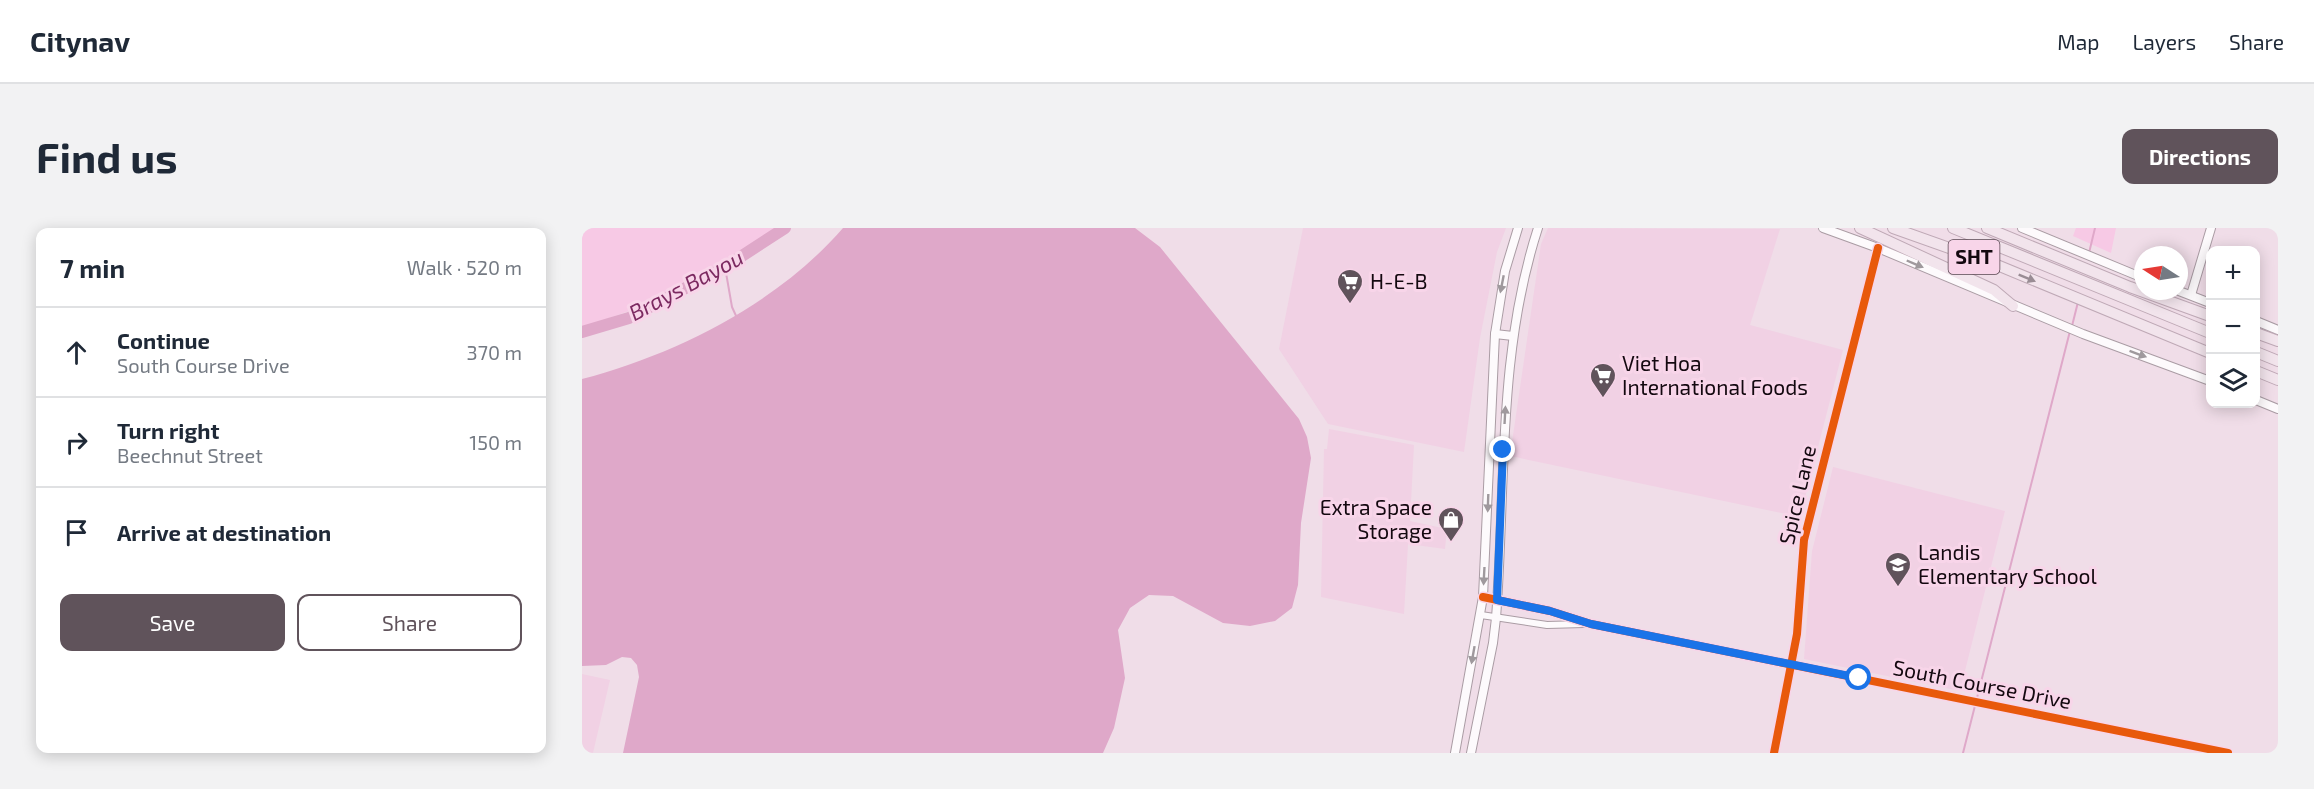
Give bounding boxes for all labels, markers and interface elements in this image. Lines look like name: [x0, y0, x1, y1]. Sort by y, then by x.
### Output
text: Citynav: [30, 24, 130, 58]
text: Map: [2057, 29, 2099, 54]
text: Layers: [2132, 29, 2196, 54]
text: Share: [2229, 29, 2284, 54]
button: Directions: [2122, 129, 2278, 184]
text: Find us: [36, 131, 178, 181]
road number: SHT: [1948, 240, 2000, 274]
water label: Brays Bayou: [624, 243, 748, 326]
north arrow: [2134, 246, 2188, 300]
map controls: [2206, 246, 2260, 408]
button: +: [2206, 246, 2260, 300]
text: 7 min: [60, 252, 125, 283]
text: Walk · 520 m: [407, 255, 522, 279]
one-way arrow: [1906, 259, 1923, 268]
supermarket icon: H-E-B: [1335, 267, 1365, 305]
place label: H-E-B: [1370, 268, 1428, 293]
one-way arrow: [2018, 274, 2036, 283]
one-way arrow: [1497, 275, 1506, 294]
button: −: [2206, 300, 2260, 354]
text: Continue: [117, 327, 210, 353]
icon: ahead: [60, 336, 93, 369]
text: 370 m: [467, 340, 522, 364]
one-way arrow: [2129, 349, 2147, 359]
place label: Viet Hoa International Foods: [1622, 350, 1808, 399]
text: South Course Drive: [117, 353, 290, 377]
button: layers: [2206, 354, 2260, 408]
supermarket icon: Viet Hoa International Foods: [1588, 361, 1618, 399]
one-way arrow: [1501, 406, 1510, 425]
text: Turn right: [117, 417, 219, 443]
icon: right: [60, 426, 93, 459]
text: 150 m: [469, 430, 522, 454]
route end: [1489, 436, 1515, 462]
text: Beechnut Street: [117, 443, 263, 467]
street label: Spice Lane: [1773, 443, 1820, 547]
place label: Extra Space Storage: [1320, 494, 1432, 543]
one-way arrow: [1483, 494, 1493, 513]
shop icon: Extra Space Storage: [1436, 505, 1466, 543]
icon: arrive: [60, 516, 93, 549]
text: Arrive at destination: [117, 519, 331, 545]
place label: Landis Elementary School: [1918, 539, 2098, 588]
school or university icon: Landis Elementary School: [1883, 550, 1913, 588]
one-way arrow: [1480, 567, 1489, 586]
button: Save: [60, 594, 285, 651]
button: Share: [297, 594, 522, 651]
one-way arrow: [1469, 645, 1478, 664]
street label: South Course Drive: [1891, 654, 2074, 713]
route start: [1845, 664, 1871, 690]

